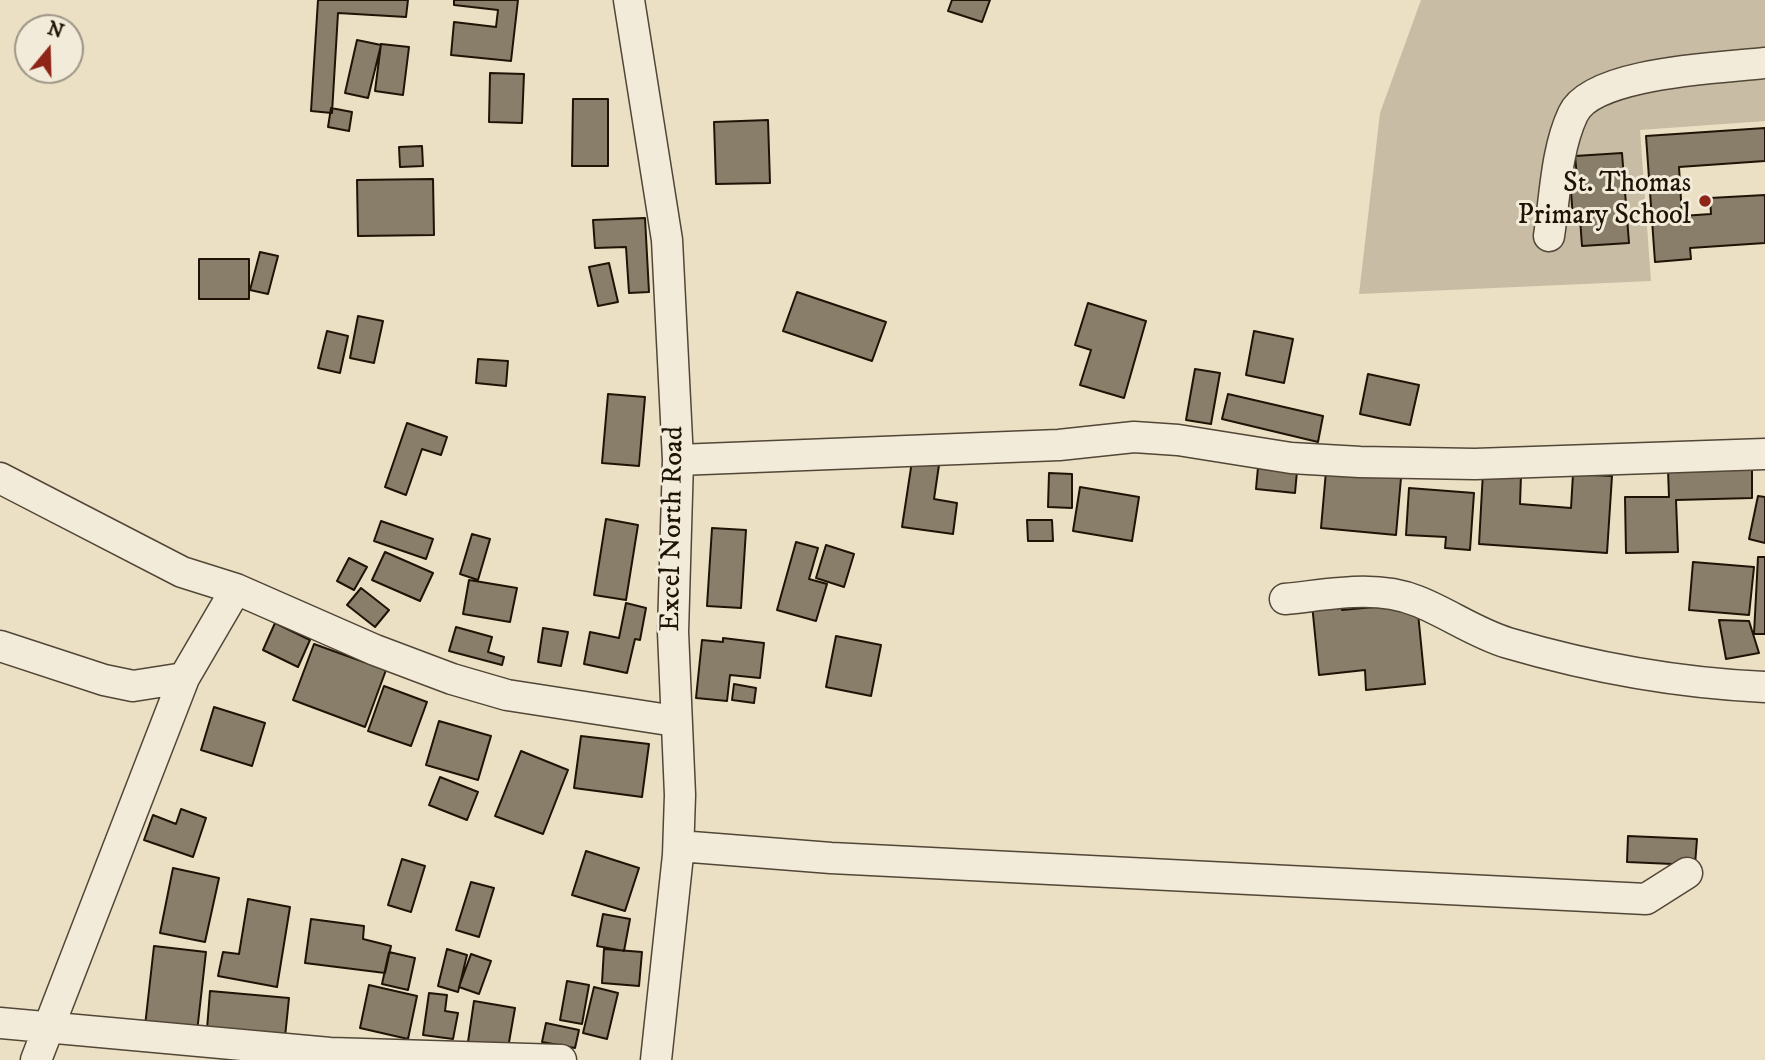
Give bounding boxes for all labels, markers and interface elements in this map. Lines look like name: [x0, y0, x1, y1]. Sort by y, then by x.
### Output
north arrow: [14, 14, 84, 84]
text: N: [44, 17, 66, 44]
place label: St. Thomas Primary School: [1518, 168, 1691, 234]
marker: St. Thomas Primary School: [1697, 193, 1713, 209]
street label: Excel North Road: [655, 426, 693, 632]

